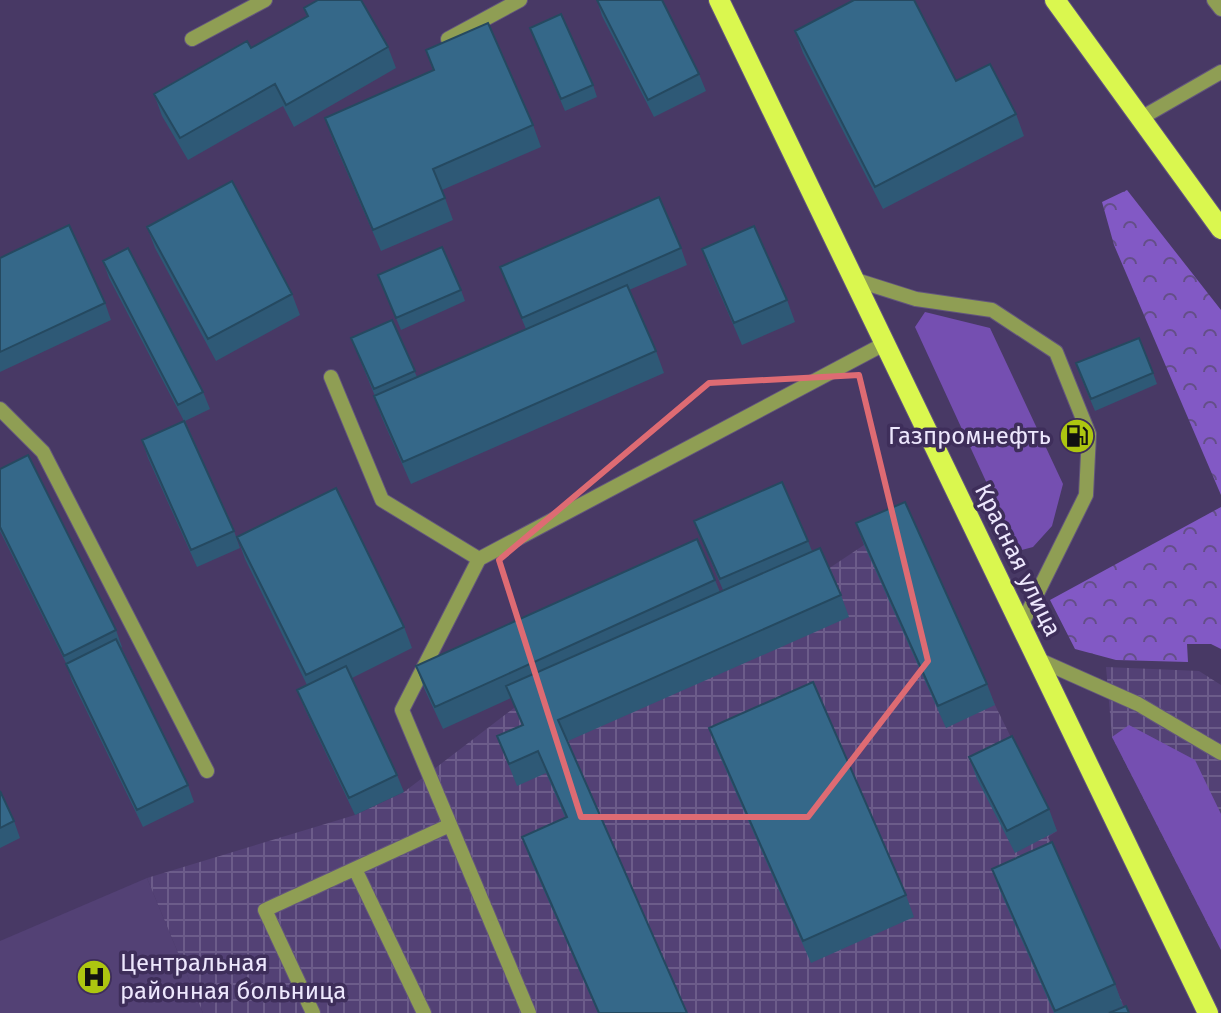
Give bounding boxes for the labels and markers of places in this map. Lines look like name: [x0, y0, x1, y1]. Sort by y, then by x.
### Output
fuel station icon: Газпромнефть: [1058, 417, 1096, 455]
place label: Газпромнефть: [888, 422, 1051, 450]
place label: Центральная районная больница: [120, 949, 346, 1005]
hospital icon: Центральная районная больница: [75, 958, 113, 996]

